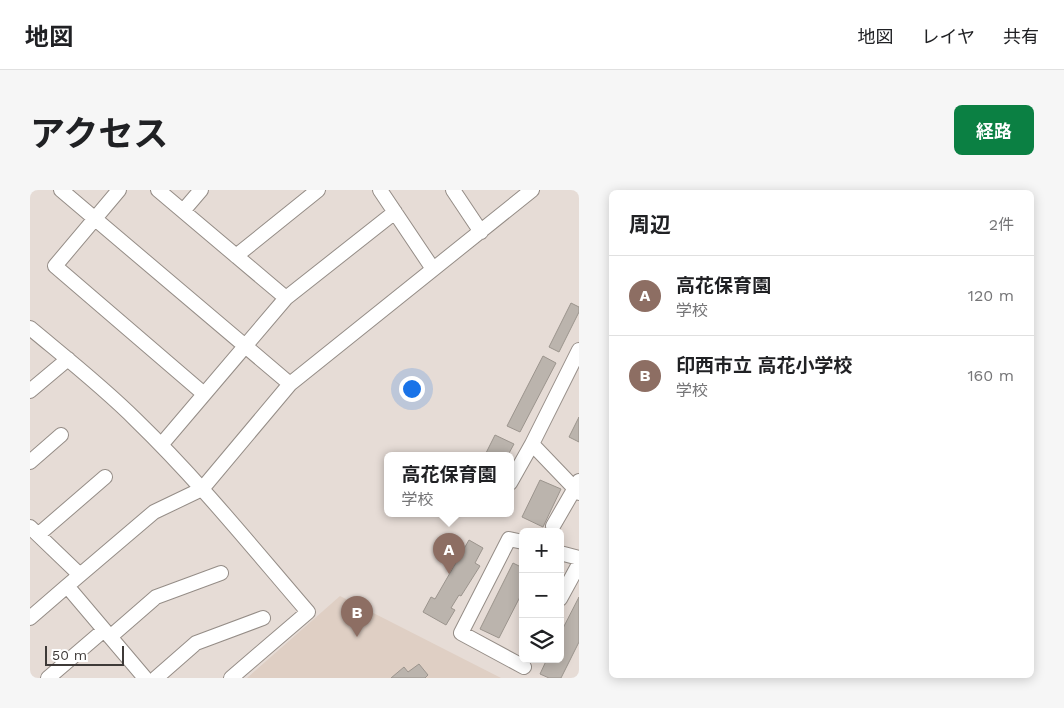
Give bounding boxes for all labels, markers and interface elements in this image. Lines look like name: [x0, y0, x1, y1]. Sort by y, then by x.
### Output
text: 地図: [25, 23, 73, 51]
text: 地図: [858, 26, 894, 47]
text: レイヤ: [922, 26, 975, 47]
text: 共有: [1003, 26, 1039, 47]
button: 経路: [954, 105, 1034, 155]
text: アクセス: [30, 113, 168, 155]
text: 周辺: [629, 212, 671, 237]
text: 2件: [989, 215, 1014, 234]
text: 高花保育園: [676, 274, 771, 297]
text: A: [640, 286, 650, 305]
text: 120 m: [968, 286, 1014, 305]
text: 学校: [676, 301, 708, 320]
text: 印西市立 高花小学校: [676, 354, 852, 377]
text: B: [640, 366, 650, 385]
text: 160 m: [967, 366, 1014, 385]
your location: [399, 376, 425, 402]
text: 学校: [676, 381, 708, 400]
popup: [384, 452, 514, 517]
text: 高花保育園: [401, 463, 497, 486]
text: 学校: [401, 490, 434, 509]
map controls: [519, 528, 564, 663]
button: +: [519, 528, 564, 573]
pin: A: [433, 533, 465, 574]
button: −: [519, 573, 564, 618]
pin: B: [341, 596, 373, 637]
button: layers: [519, 618, 564, 663]
scale bar: [45, 643, 124, 666]
text: 50 m: [52, 647, 87, 663]

